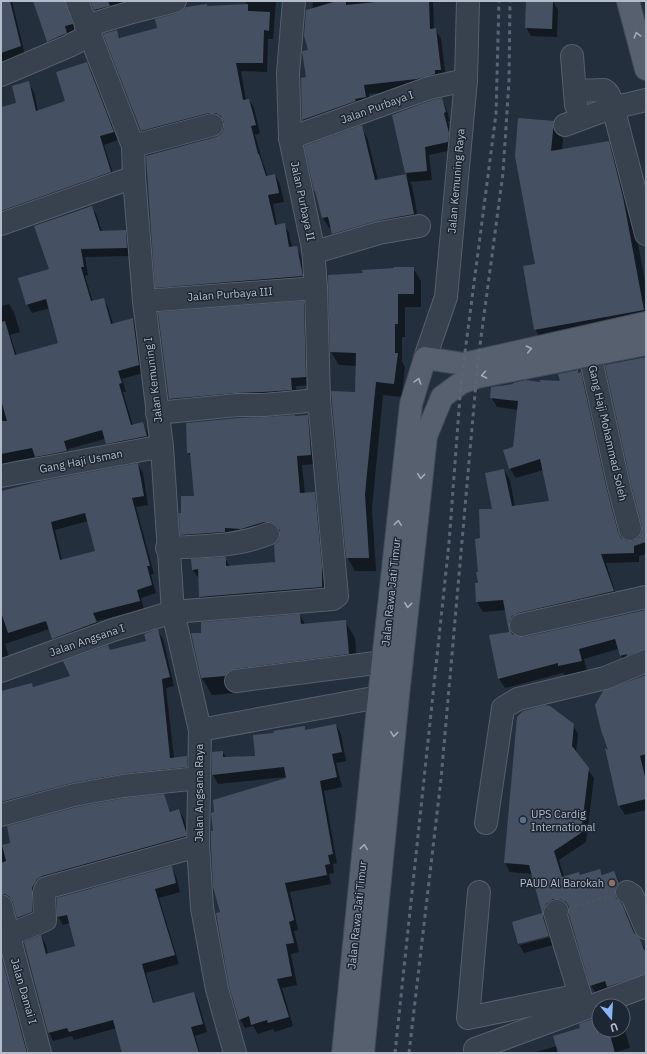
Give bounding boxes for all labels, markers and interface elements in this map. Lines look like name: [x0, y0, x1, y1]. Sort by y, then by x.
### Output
one-way arrow: [633, 32, 642, 39]
street label: Jalan Purbaya I: [339, 87, 415, 127]
street label: Jalan Kemuning Raya: [444, 128, 468, 234]
street label: Jalan Purbaya II: [288, 160, 318, 242]
street label: Jalan Purbaya III: [187, 284, 273, 304]
street label: Jalan Kemuning I: [141, 337, 165, 423]
one-way arrow: [526, 345, 533, 353]
street label: Gang Haji Mohammad Soleh: [586, 364, 630, 502]
one-way arrow: [481, 371, 487, 379]
one-way arrow: [413, 377, 422, 384]
street label: Gang Haji Usman: [38, 446, 124, 476]
one-way arrow: [417, 473, 426, 479]
one-way arrow: [393, 520, 402, 526]
street label: Jalan Rawa Jati Timur: [378, 537, 404, 647]
one-way arrow: [404, 602, 413, 608]
street label: Jalan Angsana I: [48, 621, 126, 659]
one-way arrow: [390, 731, 399, 737]
street label: Jalan Angsana Raya: [192, 744, 206, 842]
place label: UPS Cardig International: [531, 807, 596, 834]
marker: UPS Cardig International: [518, 815, 528, 825]
one-way arrow: [359, 844, 368, 850]
street label: Jalan Rawa Jati Timur: [344, 860, 370, 970]
place label: PAUD Al Barokah: [520, 876, 604, 890]
marker: PAUD Al Barokah: [607, 878, 617, 888]
street label: Jalan Damai I: [8, 957, 40, 1025]
north arrow: [591, 998, 631, 1038]
text: U: [608, 1020, 620, 1035]

